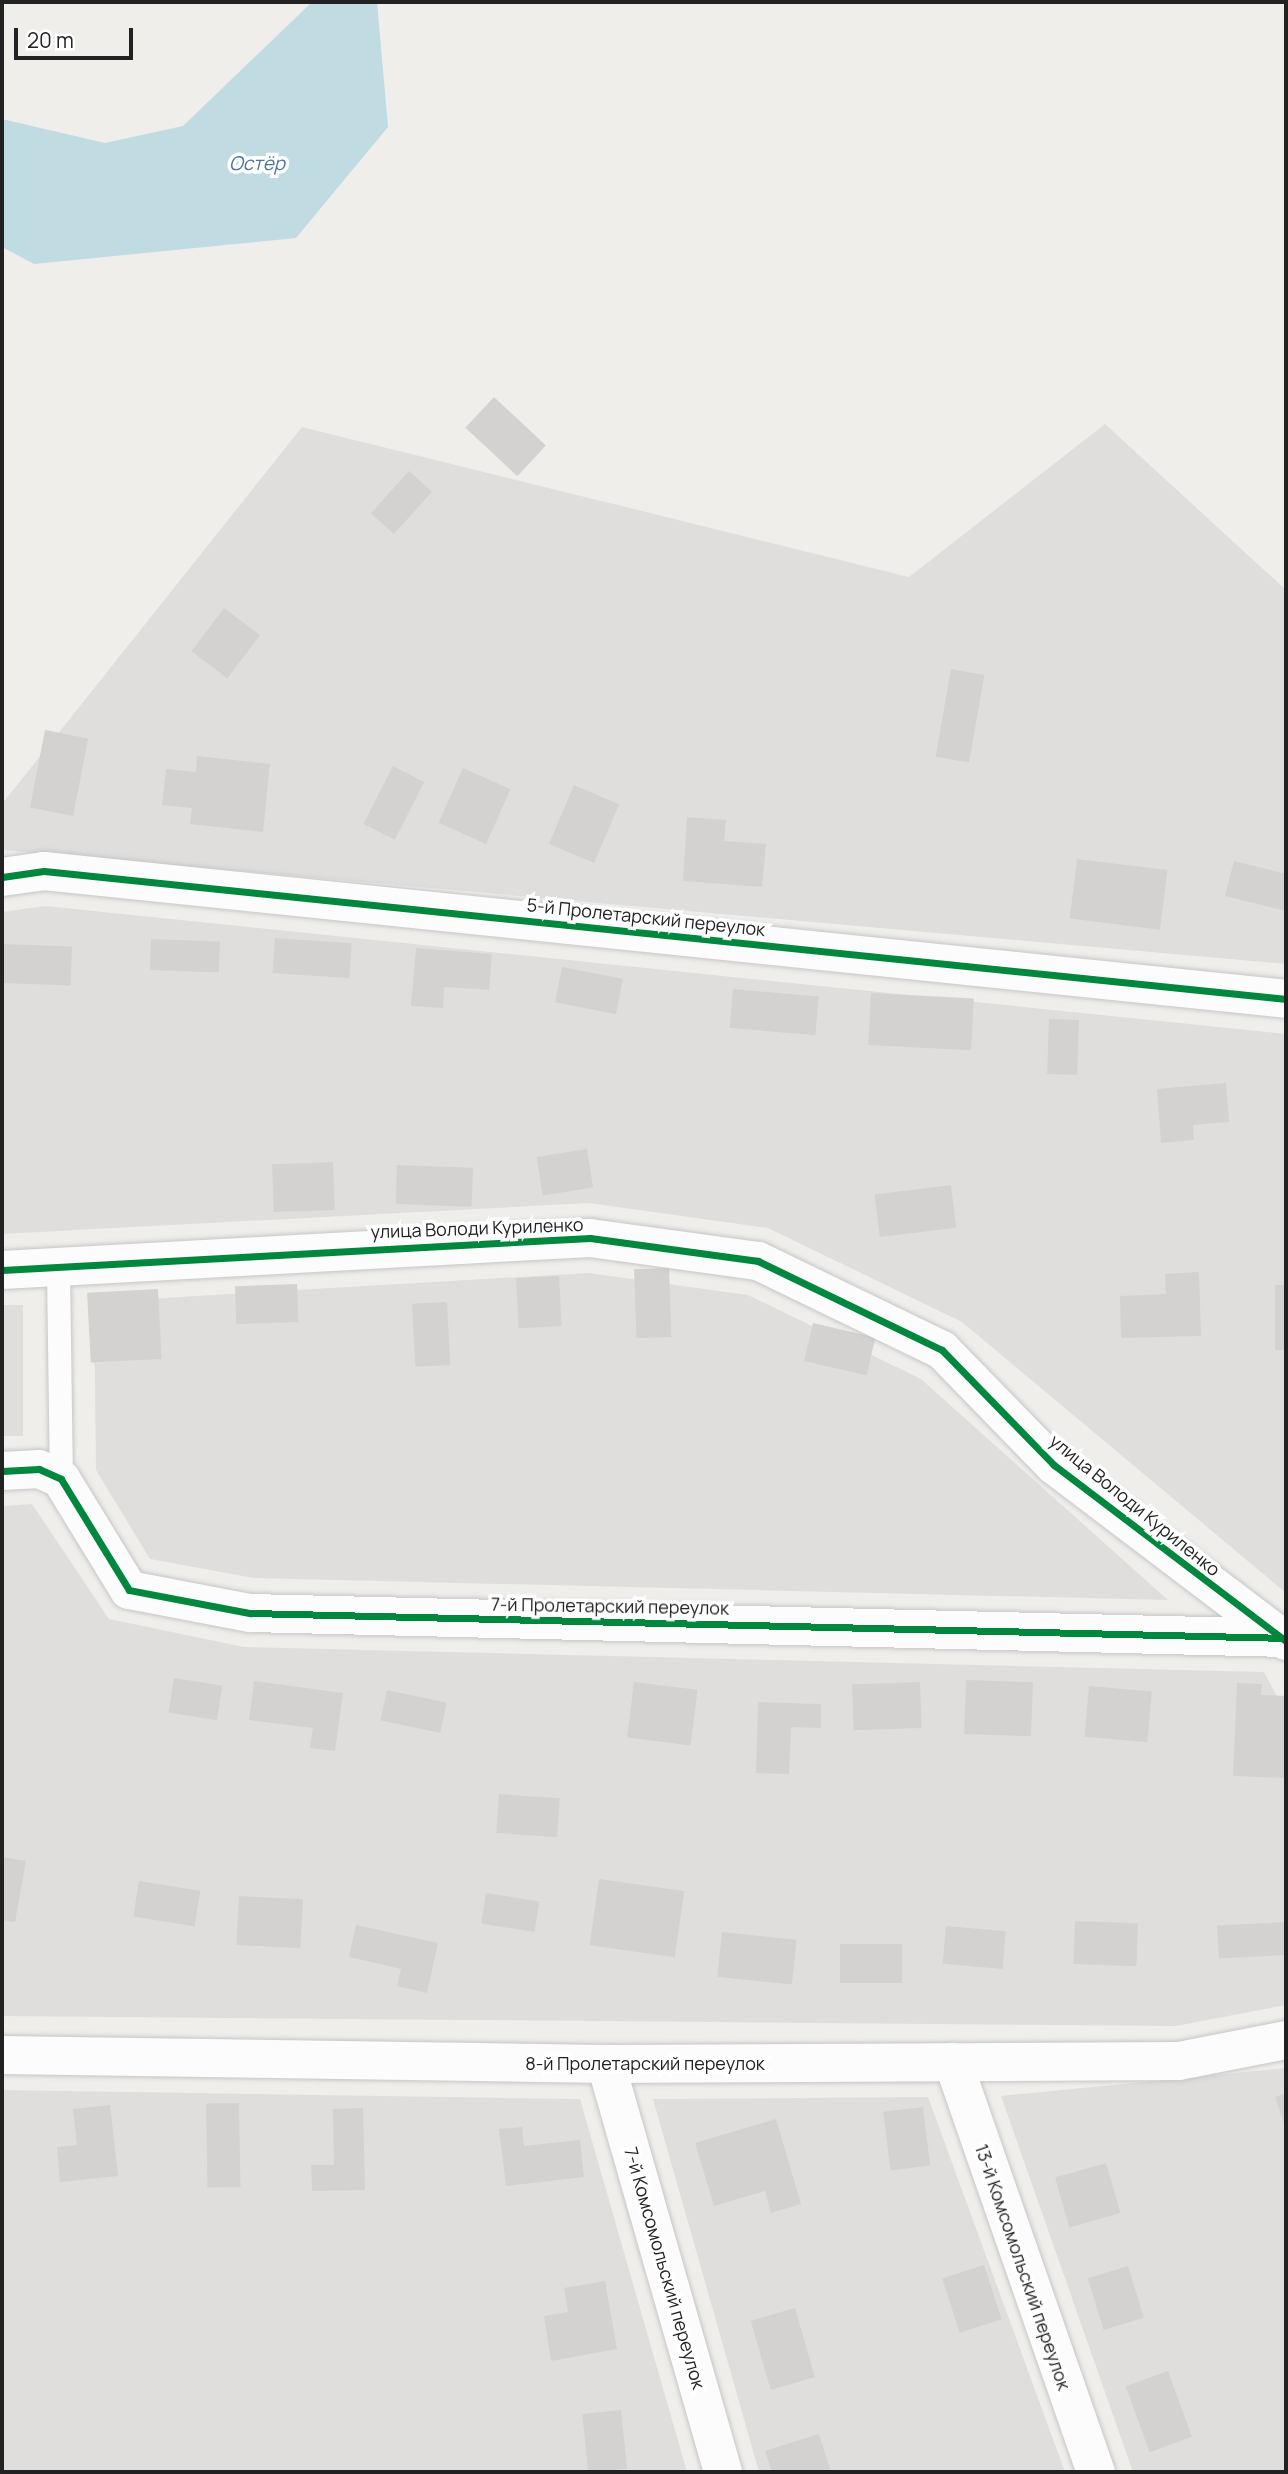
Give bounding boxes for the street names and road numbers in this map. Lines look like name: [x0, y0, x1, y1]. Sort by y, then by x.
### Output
street label: 5-й Пролетарский переулок: [526, 894, 766, 940]
street label: улица Володи Куриленко: [370, 1213, 584, 1243]
street label: улица Володи Куриленко: [1045, 1430, 1225, 1580]
street label: 7-й Пролетарский переулок: [491, 1593, 729, 1619]
street label: 8-й Пролетарский переулок: [525, 2052, 765, 2074]
street label: 13-й Комсомольский переулок: [971, 2141, 1075, 2393]
street label: 7-й Комсомольский переулок: [620, 2145, 710, 2391]

